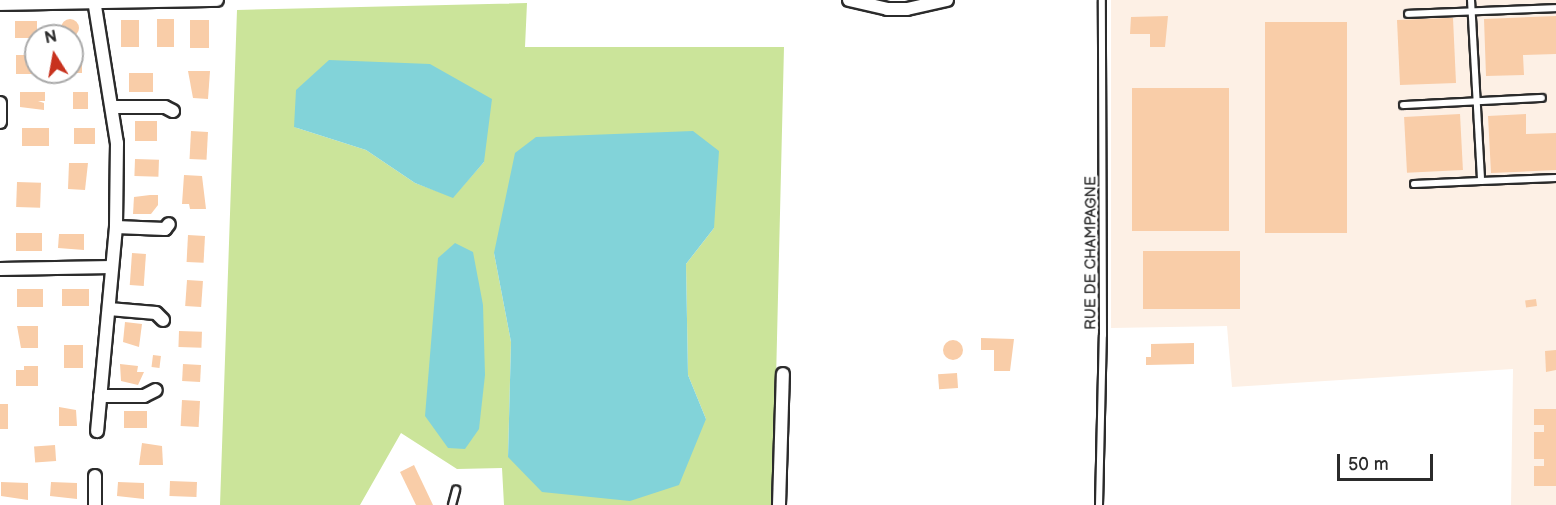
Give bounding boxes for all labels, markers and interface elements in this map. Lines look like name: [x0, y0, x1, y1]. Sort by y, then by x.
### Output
north arrow: [24, 24, 84, 84]
text: N: [43, 27, 59, 48]
street label: RUE DE CHAMPAGNE: [1082, 176, 1100, 330]
scale bar: [1340, 442, 1436, 480]
text: 50 m: [1348, 454, 1389, 475]

